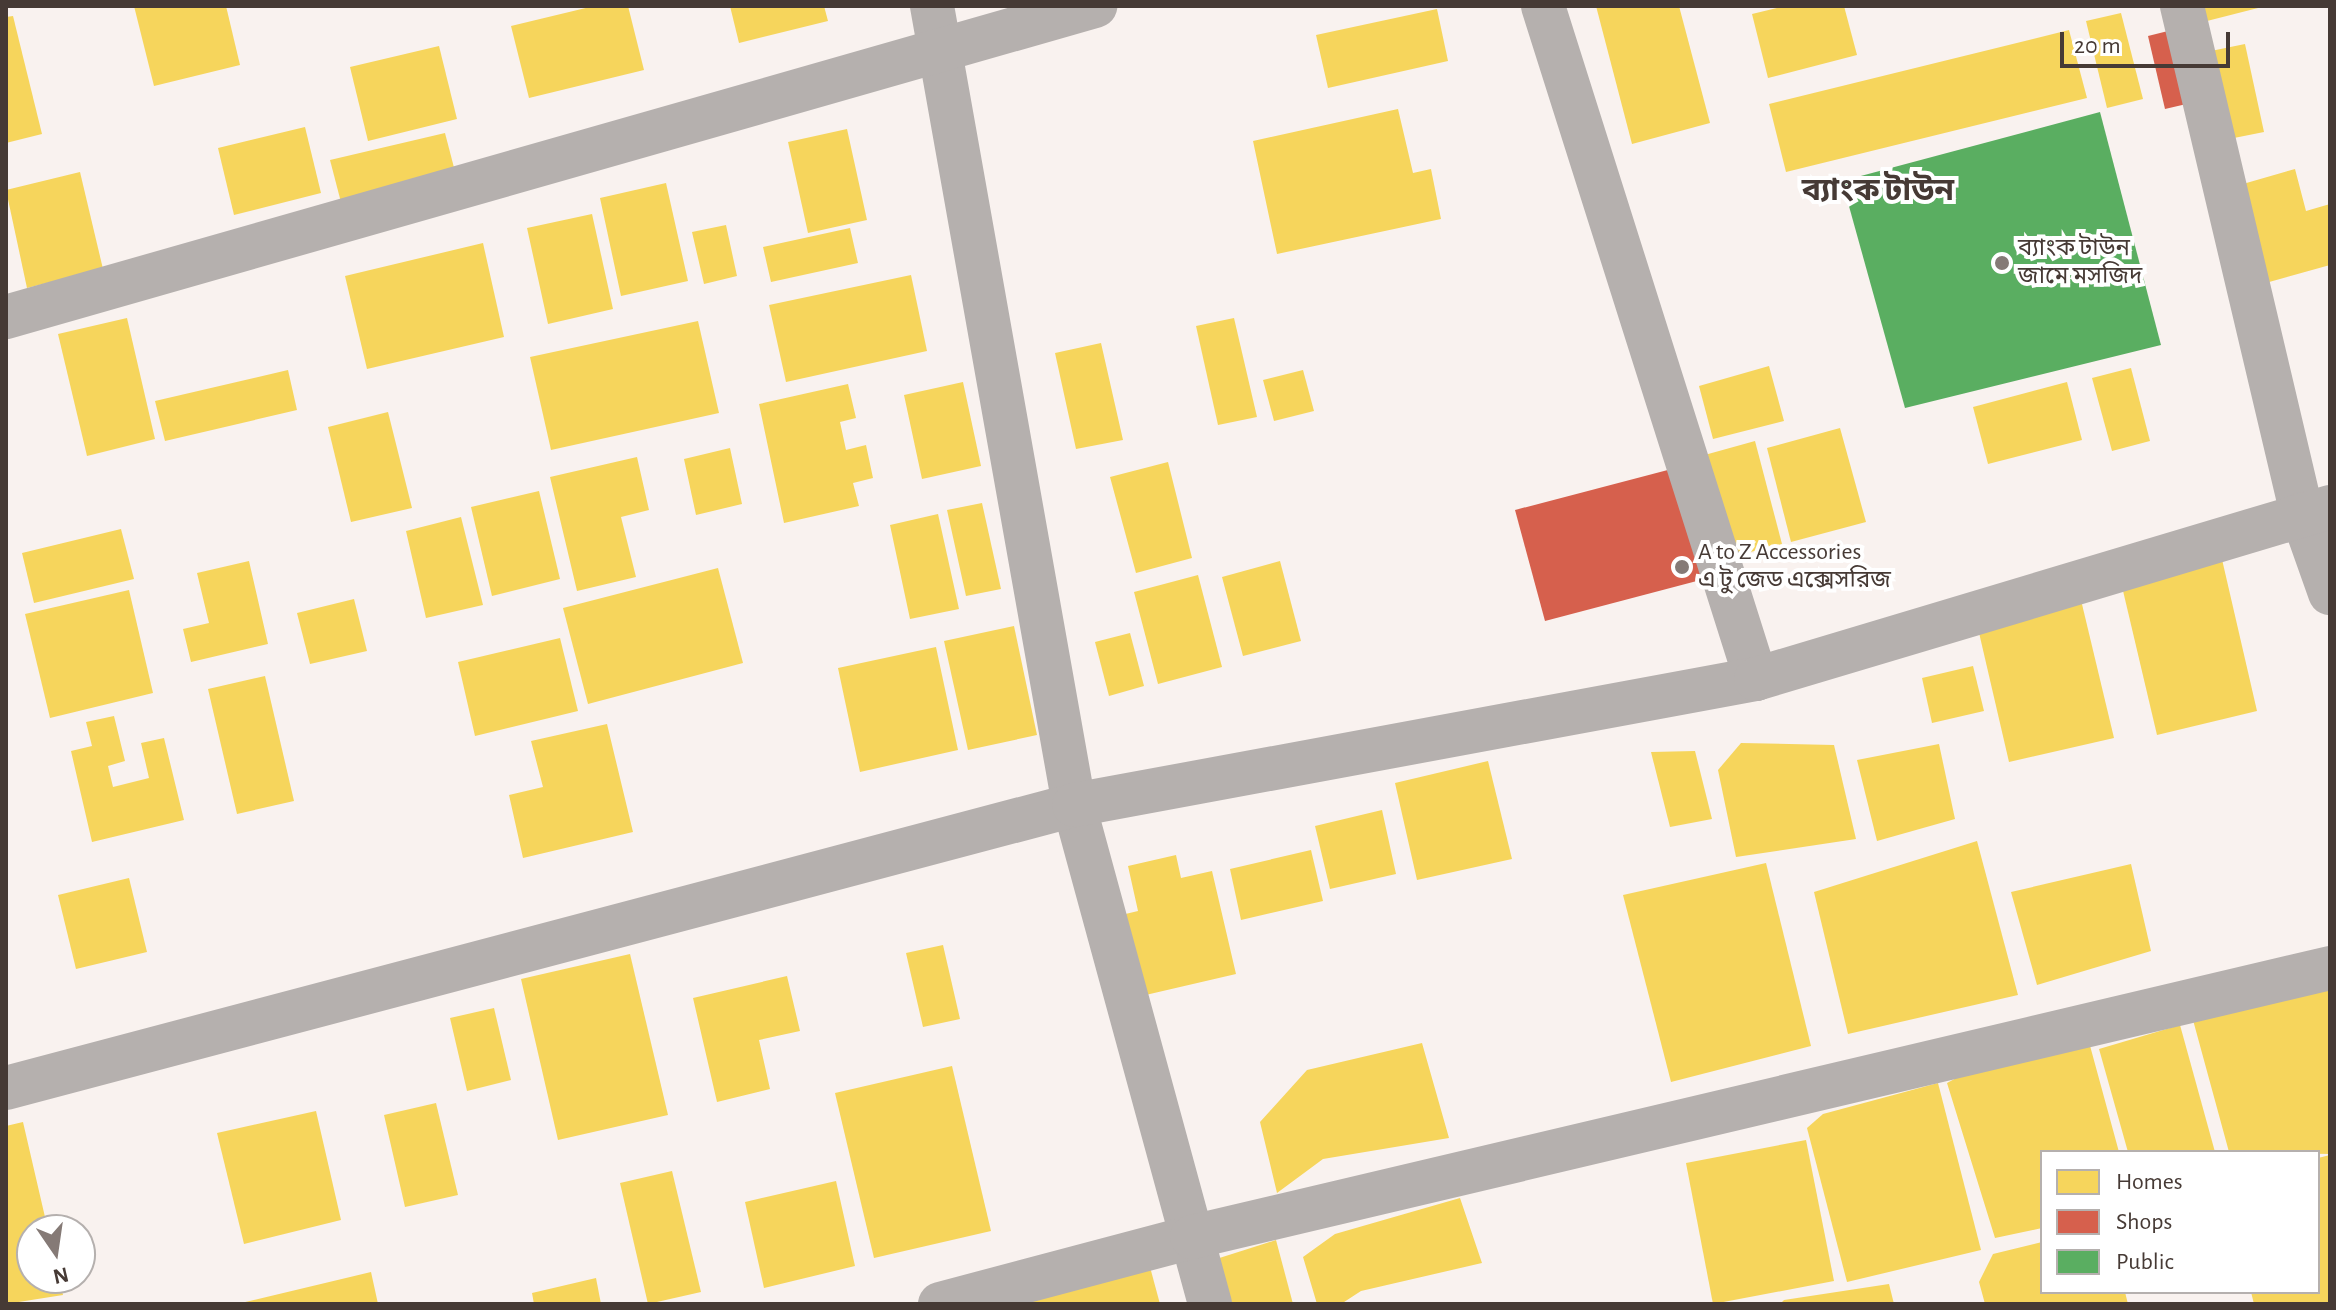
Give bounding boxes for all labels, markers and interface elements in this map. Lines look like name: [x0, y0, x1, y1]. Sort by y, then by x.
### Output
scale bar: [2064, 16, 2234, 66]
text: 20 m: [2074, 34, 2121, 58]
district label: ব্যাংক টাউন: [1802, 171, 1954, 209]
place label: ব্যাংক টাউন জামে মসজিদ: [2018, 235, 2142, 291]
marker: ব্যাংক টাউন জামে মসজিদ: [1993, 254, 2011, 272]
place label: A to Z Accessories এ টু জেড এক্সেসরিজ: [1698, 539, 1891, 595]
marker: A to Z Accessories এ টু জেড এক্সেসরিজ: [1673, 558, 1691, 576]
legend: [2040, 1150, 2320, 1294]
text: Homes: [2116, 1170, 2183, 1194]
text: Shops: [2116, 1210, 2172, 1234]
north arrow: [16, 1214, 96, 1294]
text: Public: [2116, 1250, 2174, 1274]
text: N: [51, 1263, 71, 1288]

